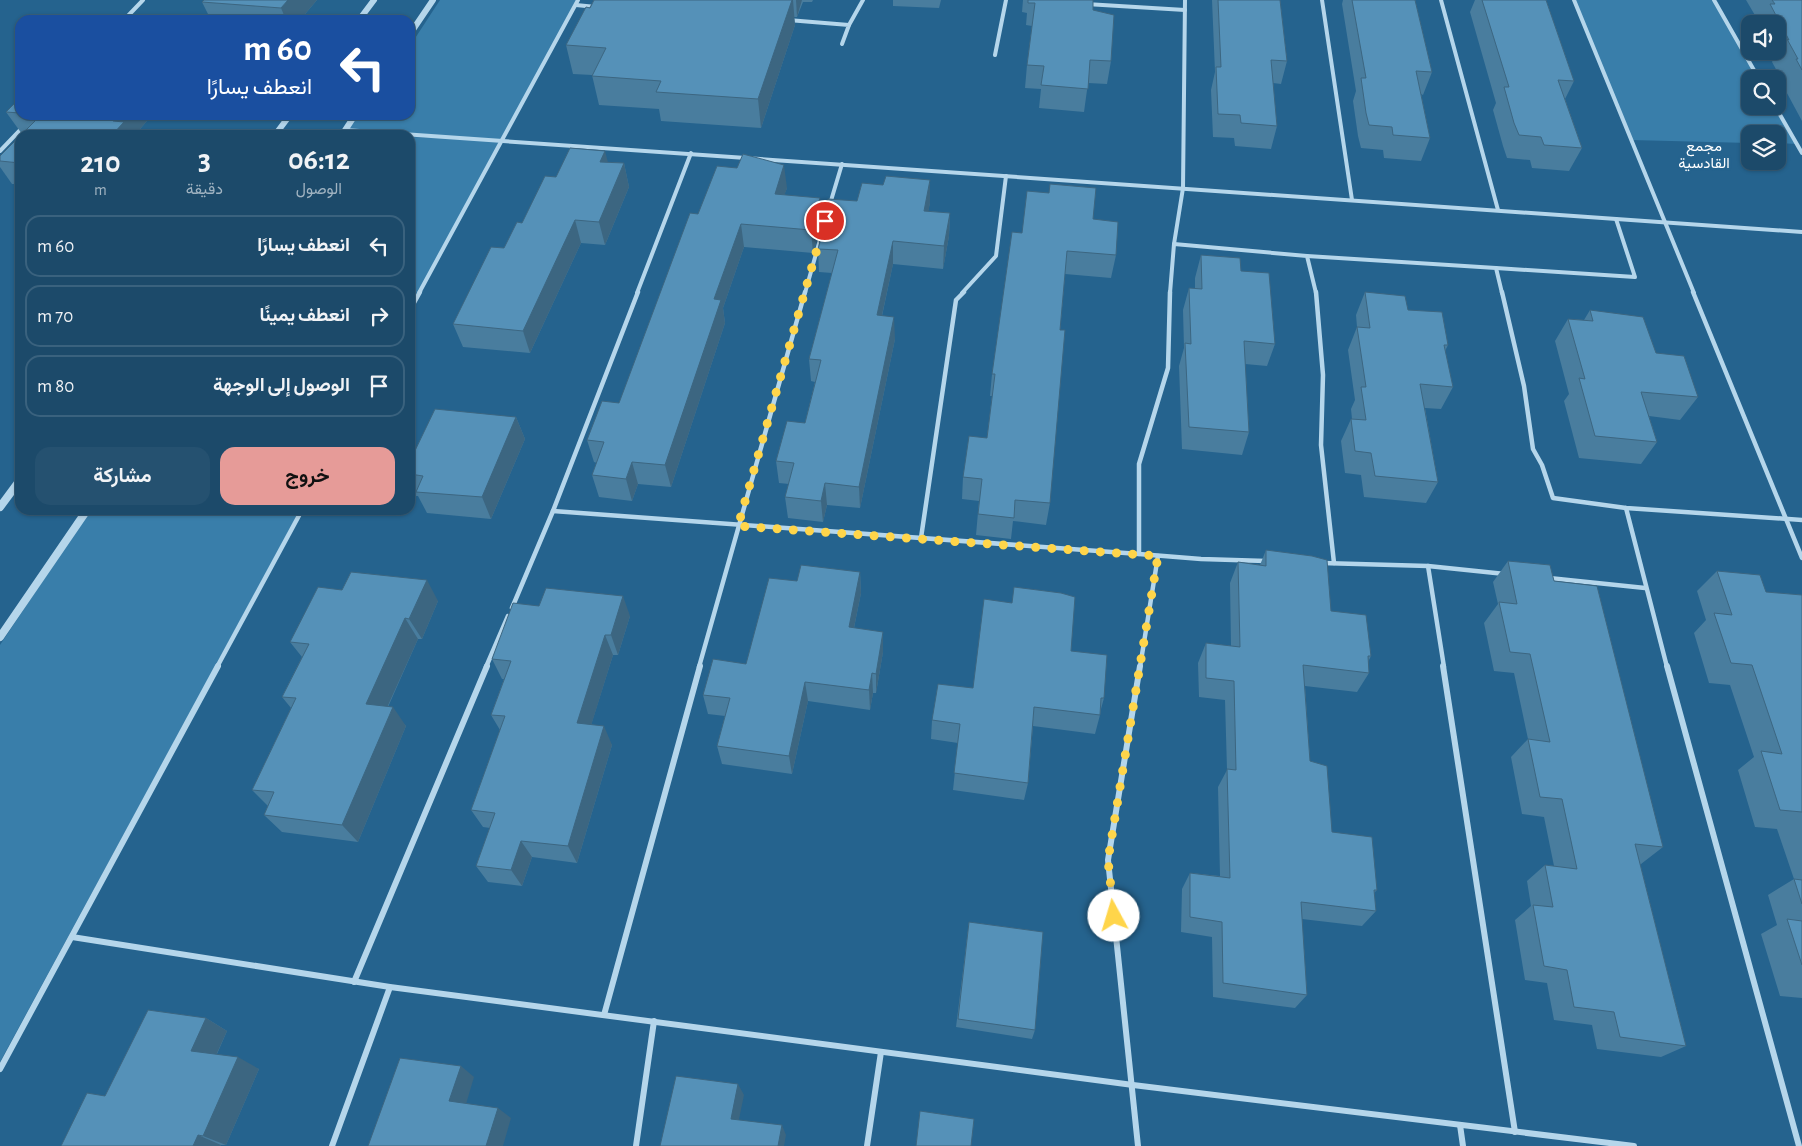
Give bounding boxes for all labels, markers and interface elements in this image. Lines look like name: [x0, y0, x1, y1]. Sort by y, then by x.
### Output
map controls: [1741, 15, 1786, 170]
button: sound: [1741, 15, 1786, 60]
text: 60 m: [243, 32, 312, 67]
icon: left: [330, 35, 395, 100]
button: search: [1741, 70, 1786, 115]
text: انعطف يسارًا: [207, 76, 312, 98]
button: layers: [1741, 125, 1786, 170]
district label: مجمع القادسية: [1678, 139, 1730, 172]
text: 3: [198, 145, 211, 175]
text: 06:12: [288, 145, 350, 175]
text: 210: [80, 148, 121, 178]
text: دقيقة: [186, 181, 223, 197]
text: الوصول: [296, 181, 342, 197]
text: m: [94, 182, 107, 198]
pin: [804, 200, 846, 242]
icon: arrive: [811, 207, 839, 235]
icon: left: [365, 232, 393, 260]
text: انعطف يسارًا: [257, 236, 350, 255]
text: 60 m: [37, 237, 74, 256]
icon: right: [365, 302, 393, 330]
text: انعطف يمينًا: [260, 306, 350, 325]
text: 70 m: [37, 307, 73, 326]
icon: arrive: [365, 372, 393, 400]
text: الوصول إلى الوجهة: [213, 376, 350, 395]
text: 80 m: [37, 377, 74, 396]
button: مشاركة: [35, 447, 210, 505]
button: خروج: [220, 447, 395, 505]
position arrow: [1087, 889, 1139, 941]

